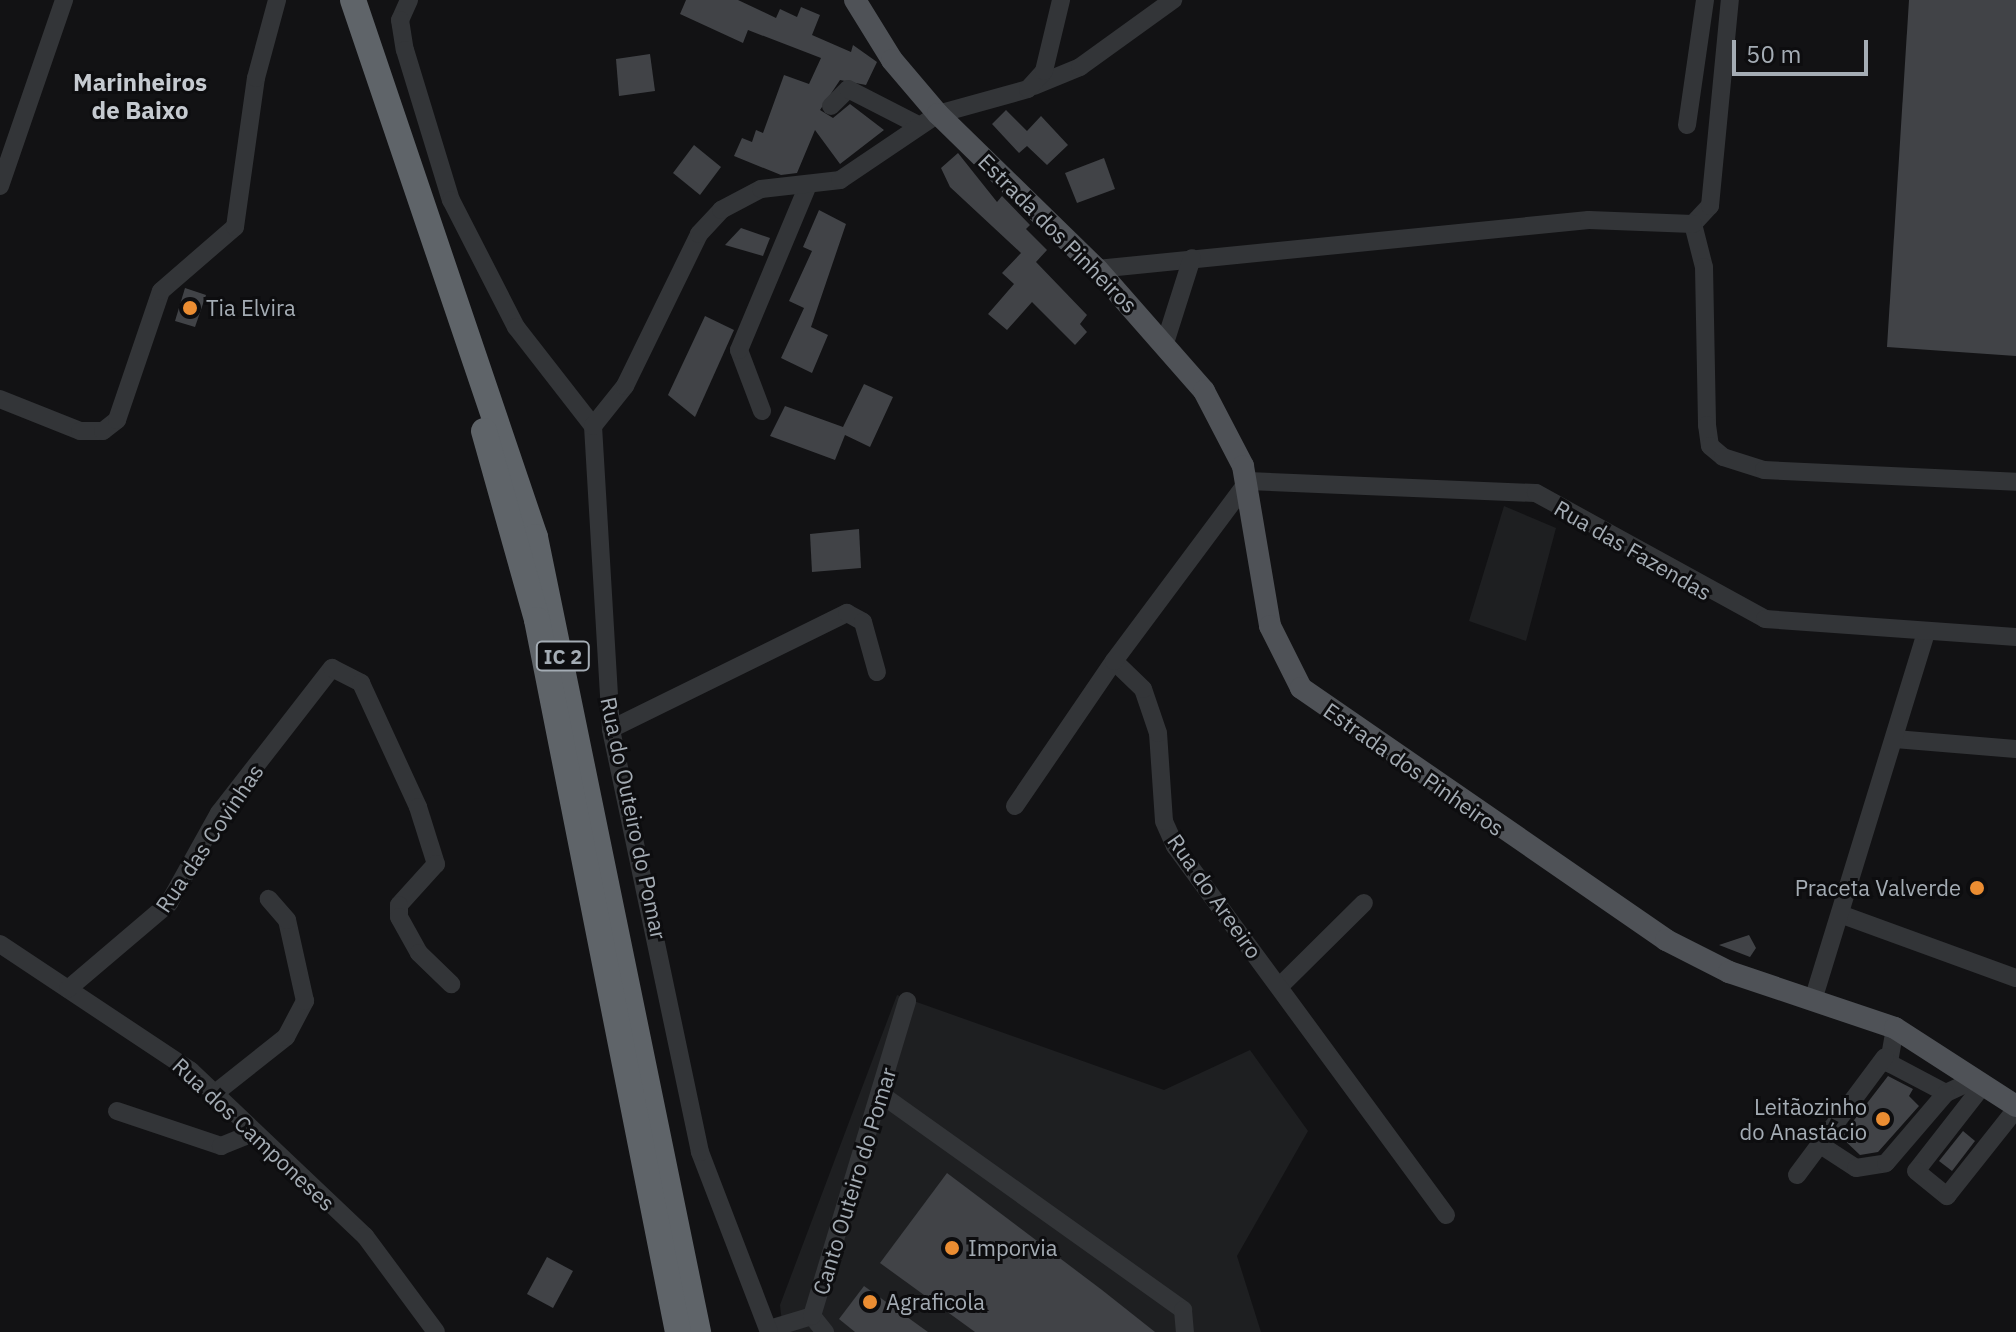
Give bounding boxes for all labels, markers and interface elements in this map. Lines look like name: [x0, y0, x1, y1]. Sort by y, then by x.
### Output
scale bar: [1736, 24, 1872, 74]
text: 50 m: [1746, 38, 1801, 70]
district label: Marinheiros de Baixo: [73, 69, 207, 125]
street label: Estrada dos Pinheiros: [973, 148, 1143, 318]
place label: Tia Elvira: [206, 295, 296, 321]
marker: Tia Elvira: [181, 299, 199, 317]
street label: Rua das Fazendas: [1550, 494, 1716, 606]
road number: IC 2: [535, 640, 591, 672]
street label: Rua do Outeiro do Pomar: [595, 694, 673, 942]
street label: Estrada dos Pinheiros: [1319, 697, 1509, 841]
street label: Rua das Covinhas: [150, 759, 268, 917]
street label: Rua do Areeiro: [1162, 829, 1268, 963]
place label: Praceta Valverde: [1795, 875, 1961, 901]
marker: Praceta Valverde: [1968, 879, 1986, 897]
street label: Rua dos Camponeses: [167, 1052, 341, 1216]
street label: Canto Outeiro do Pomar: [807, 1064, 901, 1298]
place label: Leitãozinho do Anastácio: [1739, 1093, 1867, 1144]
marker: Leitãozinho do Anastácio: [1874, 1110, 1892, 1128]
place label: Imporvia: [968, 1235, 1057, 1261]
marker: Imporvia: [943, 1239, 961, 1257]
place label: Agraficola: [886, 1289, 985, 1315]
marker: Agraficola: [861, 1293, 879, 1311]

